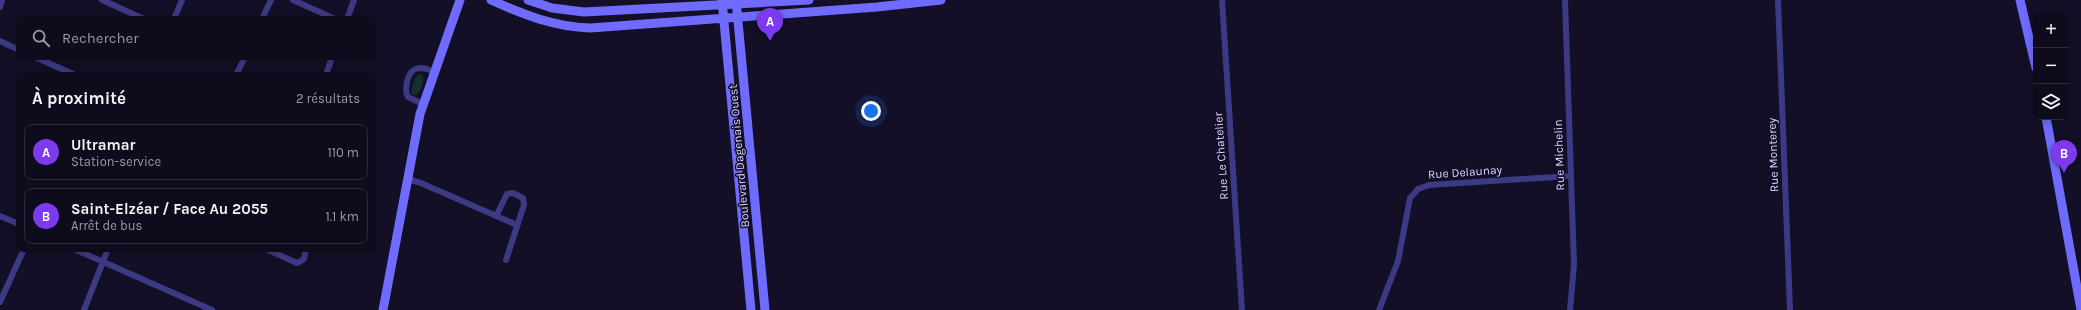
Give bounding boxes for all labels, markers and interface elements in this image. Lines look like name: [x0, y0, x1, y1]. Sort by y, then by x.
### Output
pin: A: [757, 8, 783, 41]
map controls: [2033, 12, 2069, 120]
button: +: [2033, 12, 2069, 48]
search box: [16, 16, 376, 60]
icon: search: [30, 27, 52, 49]
text: Rechercher: [62, 29, 139, 47]
button: −: [2033, 48, 2069, 84]
street label: Boulevard Dagenais Ouest: [726, 83, 752, 228]
button: layers: [2033, 84, 2069, 120]
text: À proximité: [32, 88, 126, 108]
text: 2 résultats: [296, 91, 360, 106]
your location: [861, 101, 881, 121]
street label: Rue Le Chatelier: [1211, 111, 1231, 200]
street label: Rue Monterey: [1765, 117, 1781, 192]
street label: Rue Michelin: [1551, 119, 1567, 191]
text: Ultramar: [71, 136, 135, 154]
pin: B: [2051, 140, 2077, 173]
text: A: [42, 145, 50, 160]
text: 110 m: [327, 145, 359, 160]
text: Station-service: [71, 154, 161, 169]
street label: Rue Delaunay: [1427, 162, 1503, 182]
text: Saint-Elzéar / Face Au 2055: [71, 200, 268, 218]
text: B: [42, 209, 50, 224]
text: 1.1 km: [326, 209, 359, 224]
text: Arrêt de bus: [71, 218, 142, 233]

